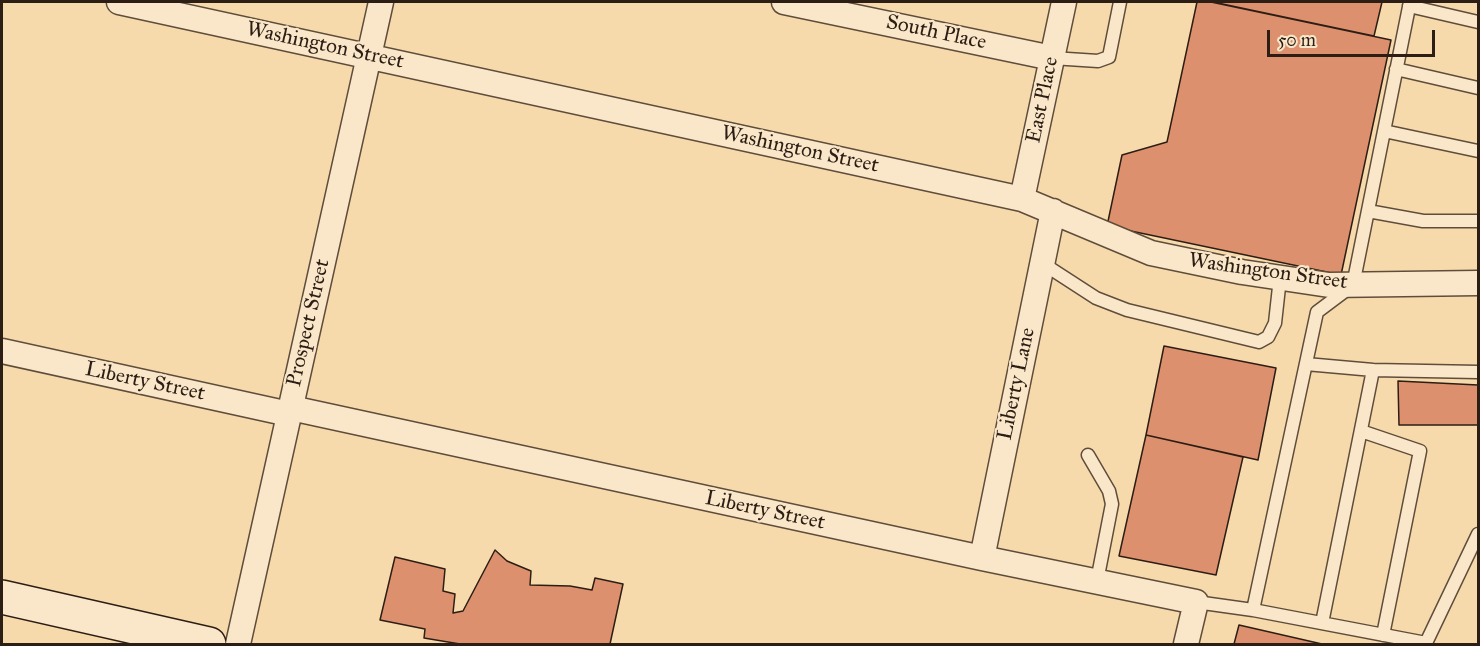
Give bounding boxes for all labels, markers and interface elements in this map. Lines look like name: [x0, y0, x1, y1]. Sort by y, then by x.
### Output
street label: South Place: [884, 10, 988, 56]
street label: Washington Street: [244, 17, 406, 75]
scale bar: [1270, 18, 1438, 56]
text: 50 m: [1278, 29, 1316, 51]
street label: East Place: [1022, 54, 1064, 146]
street label: Washington Street: [719, 121, 881, 179]
street label: Washington Street: [1187, 248, 1349, 296]
street label: Prospect Street: [282, 257, 336, 389]
street label: Liberty Lane: [993, 325, 1041, 443]
street label: Liberty Street: [83, 357, 207, 407]
street label: Liberty Street: [703, 486, 827, 536]

